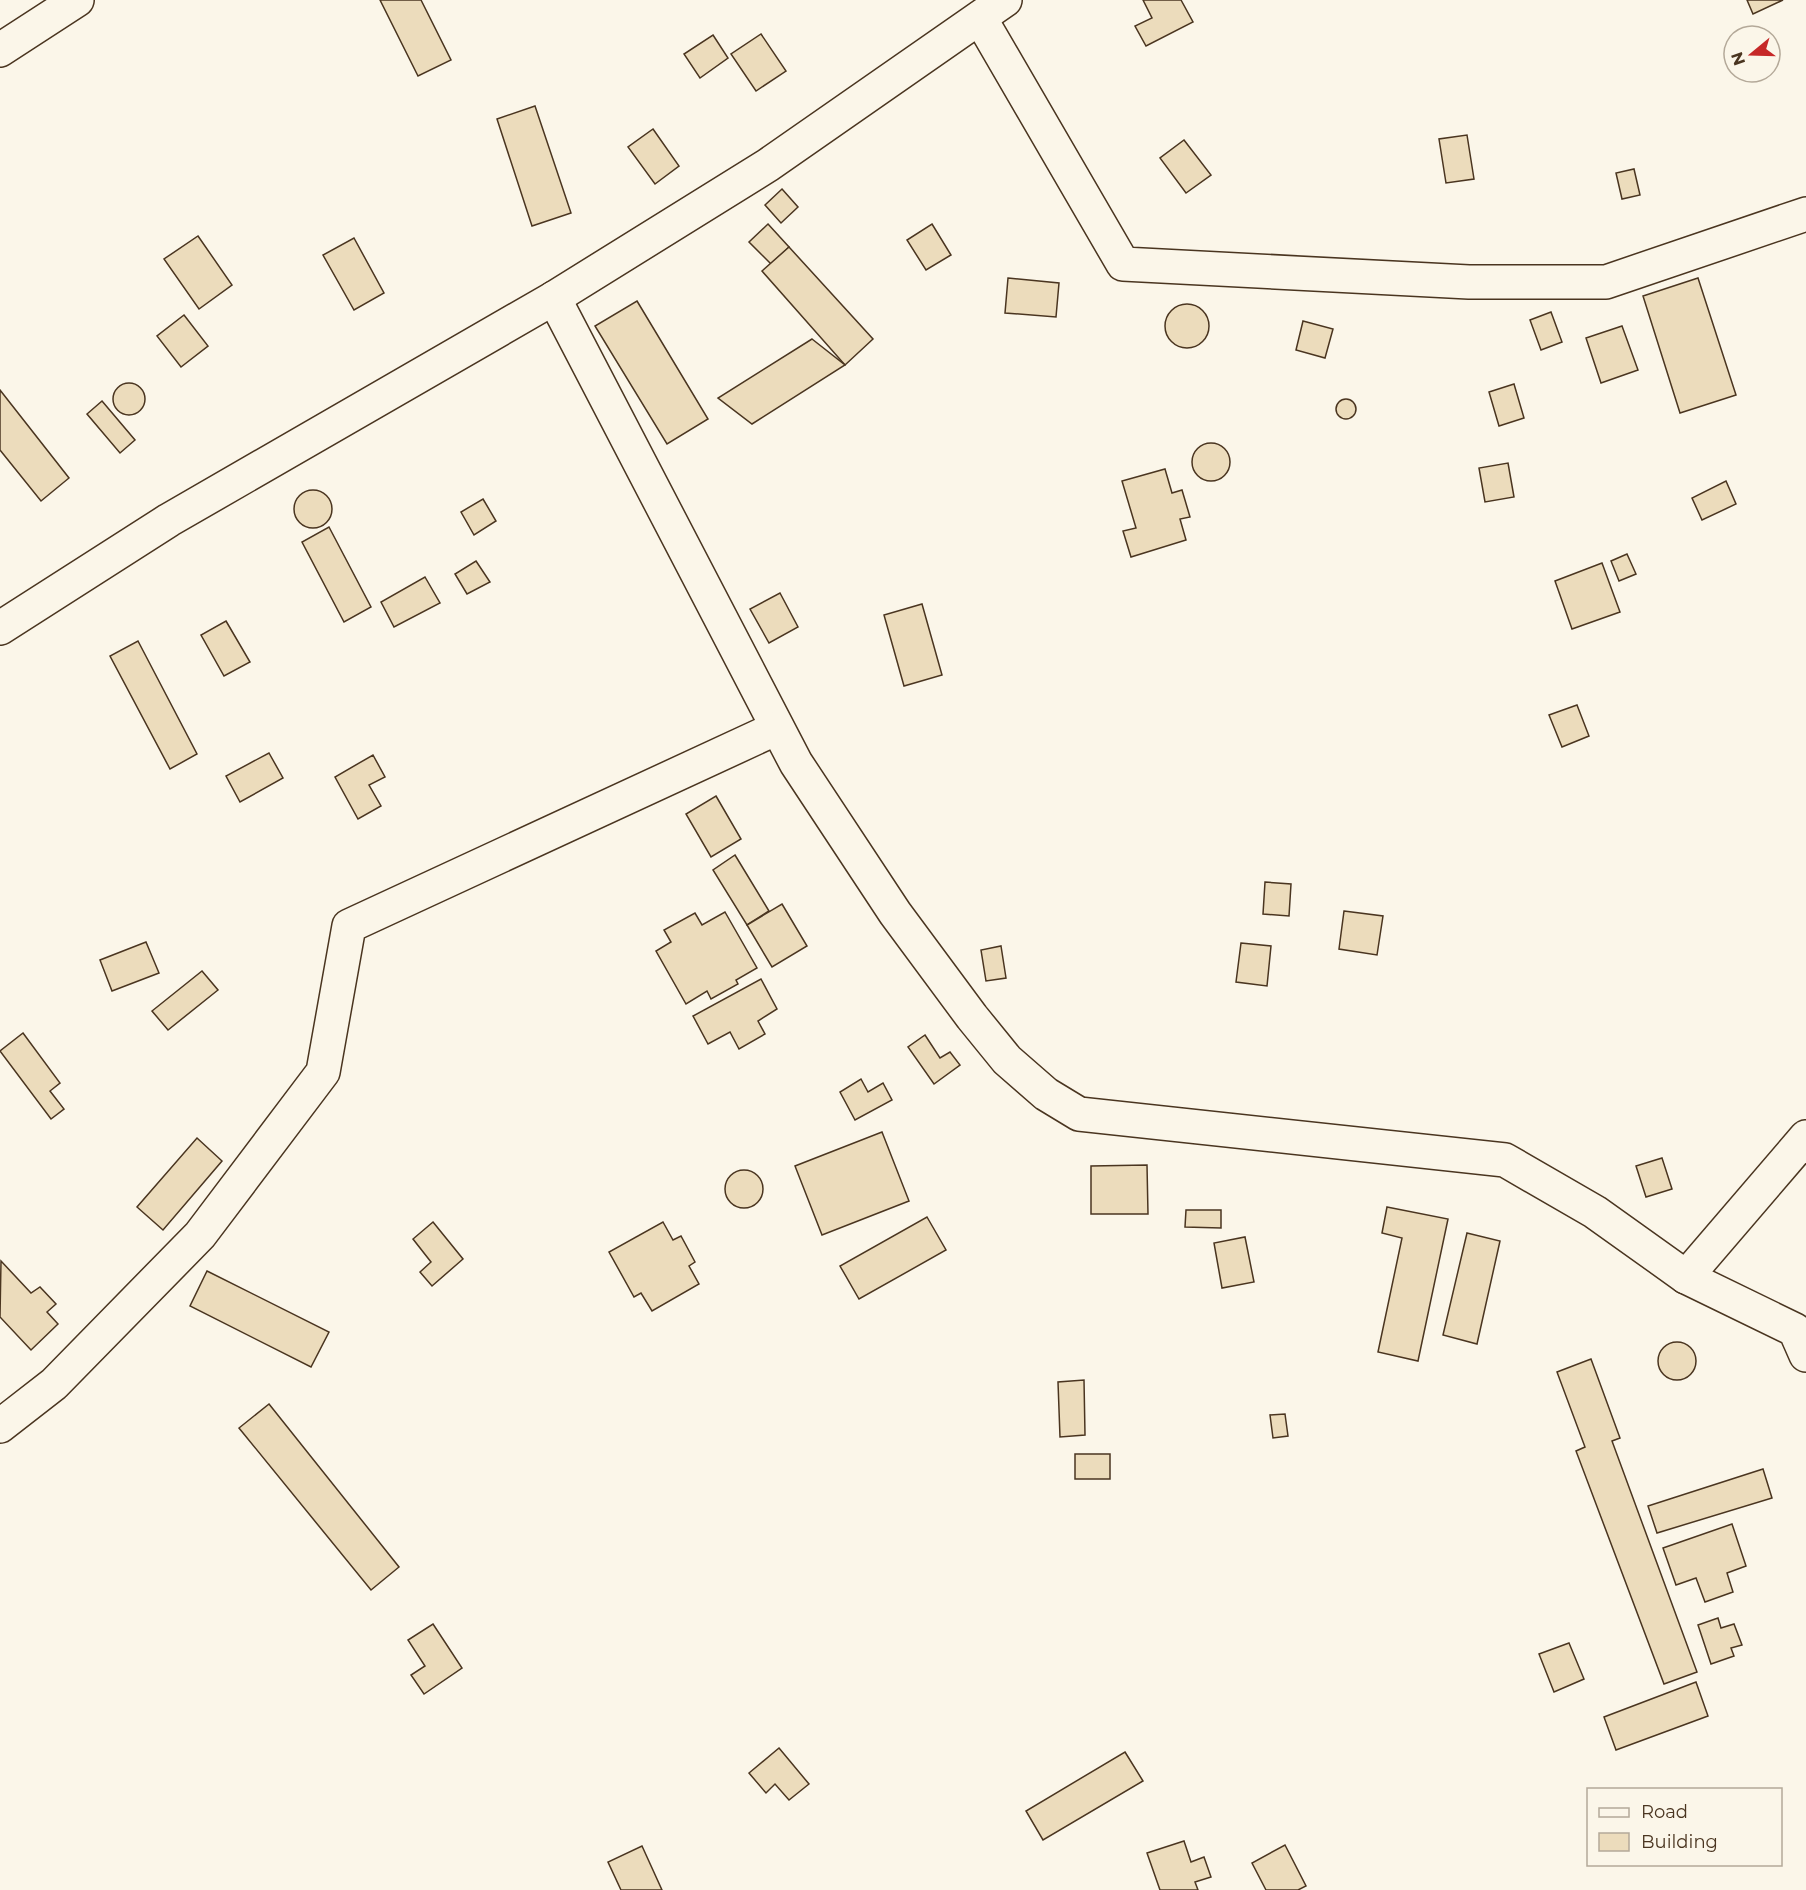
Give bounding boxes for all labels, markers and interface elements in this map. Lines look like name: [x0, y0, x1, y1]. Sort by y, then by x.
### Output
north arrow: [1722, 24, 1782, 84]
text: N: [1727, 50, 1749, 68]
legend: [1587, 1788, 1782, 1866]
text: Road: [1641, 1801, 1688, 1823]
text: Building: [1641, 1831, 1718, 1853]

